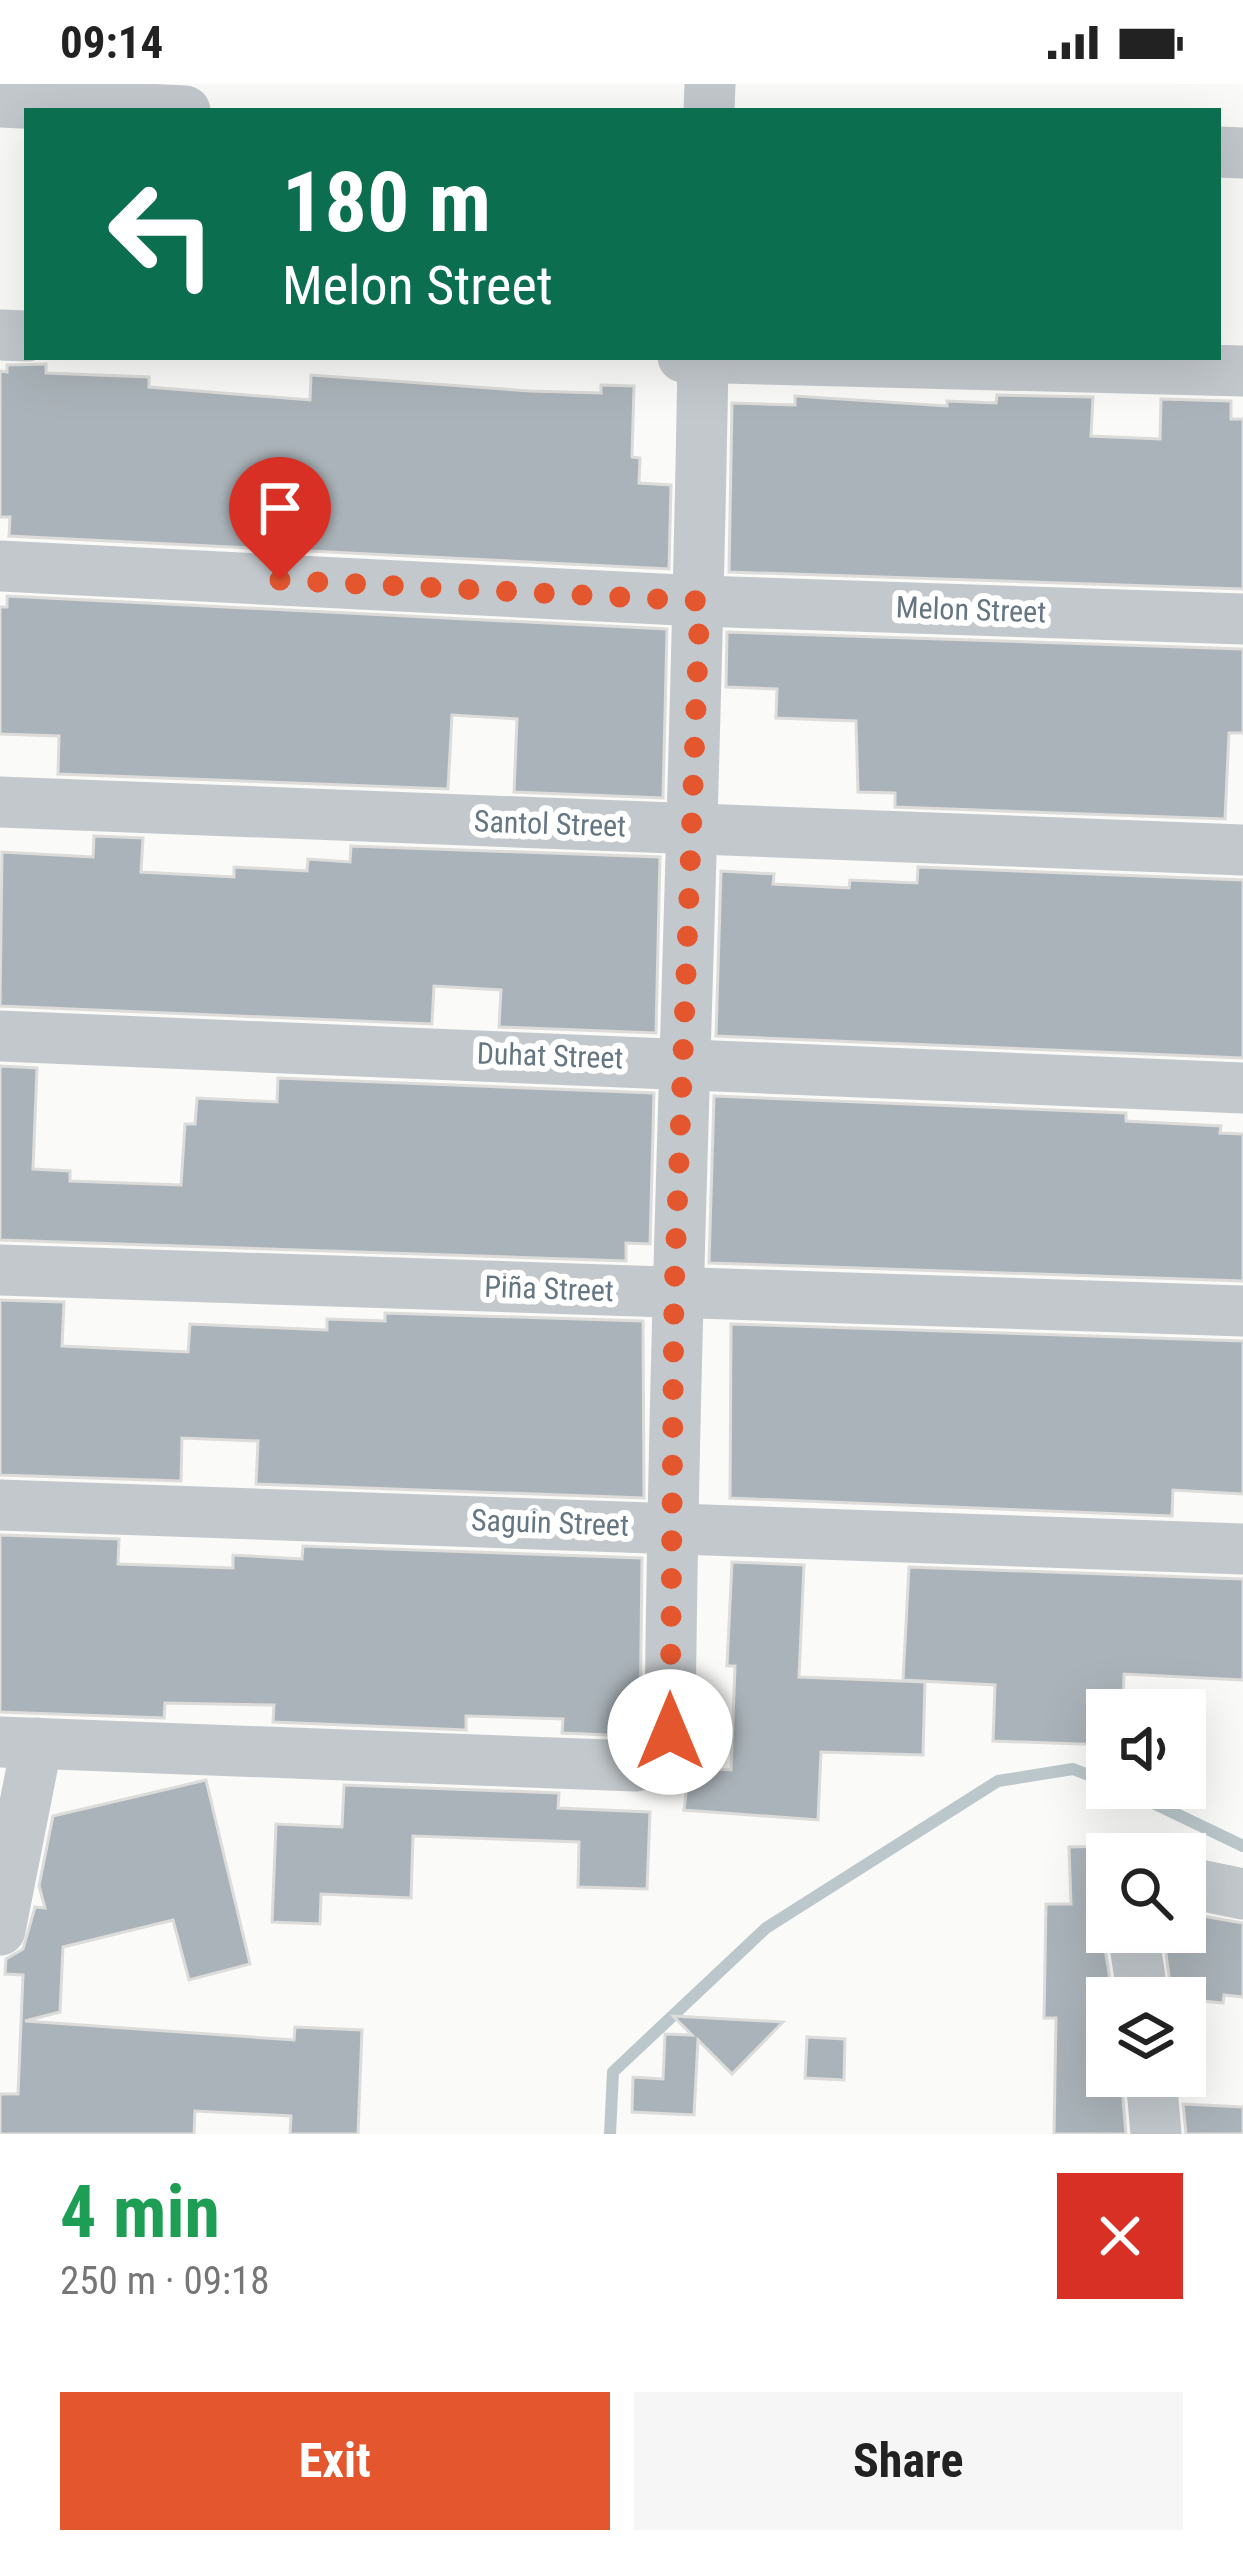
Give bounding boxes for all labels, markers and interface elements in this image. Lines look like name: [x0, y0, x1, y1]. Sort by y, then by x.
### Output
text: 09:14: [60, 16, 163, 69]
text: 180 m: [282, 153, 491, 252]
icon: left: [84, 156, 240, 312]
text: Melon Street: [282, 254, 553, 317]
pin: [229, 457, 331, 580]
icon: arrive: [247, 475, 313, 541]
street label: Melon Street: [895, 589, 1047, 630]
street label: Santol Street: [473, 803, 627, 844]
street label: Duhat Street: [476, 1035, 624, 1076]
street label: Piña Street: [484, 1269, 614, 1308]
street label: Saguin Street: [471, 1502, 629, 1543]
position arrow: [607, 1669, 733, 1795]
map controls: [1086, 1689, 1206, 2097]
button: sound: [1086, 1689, 1206, 1809]
button: search: [1086, 1833, 1206, 1953]
button: layers: [1086, 1977, 1206, 2097]
text: 4 min: [60, 2170, 220, 2255]
button: close: [1057, 2173, 1183, 2299]
text: 250 m · 09:18: [60, 2258, 270, 2304]
button: Exit: [60, 2392, 610, 2530]
button: Share: [634, 2392, 1183, 2530]

